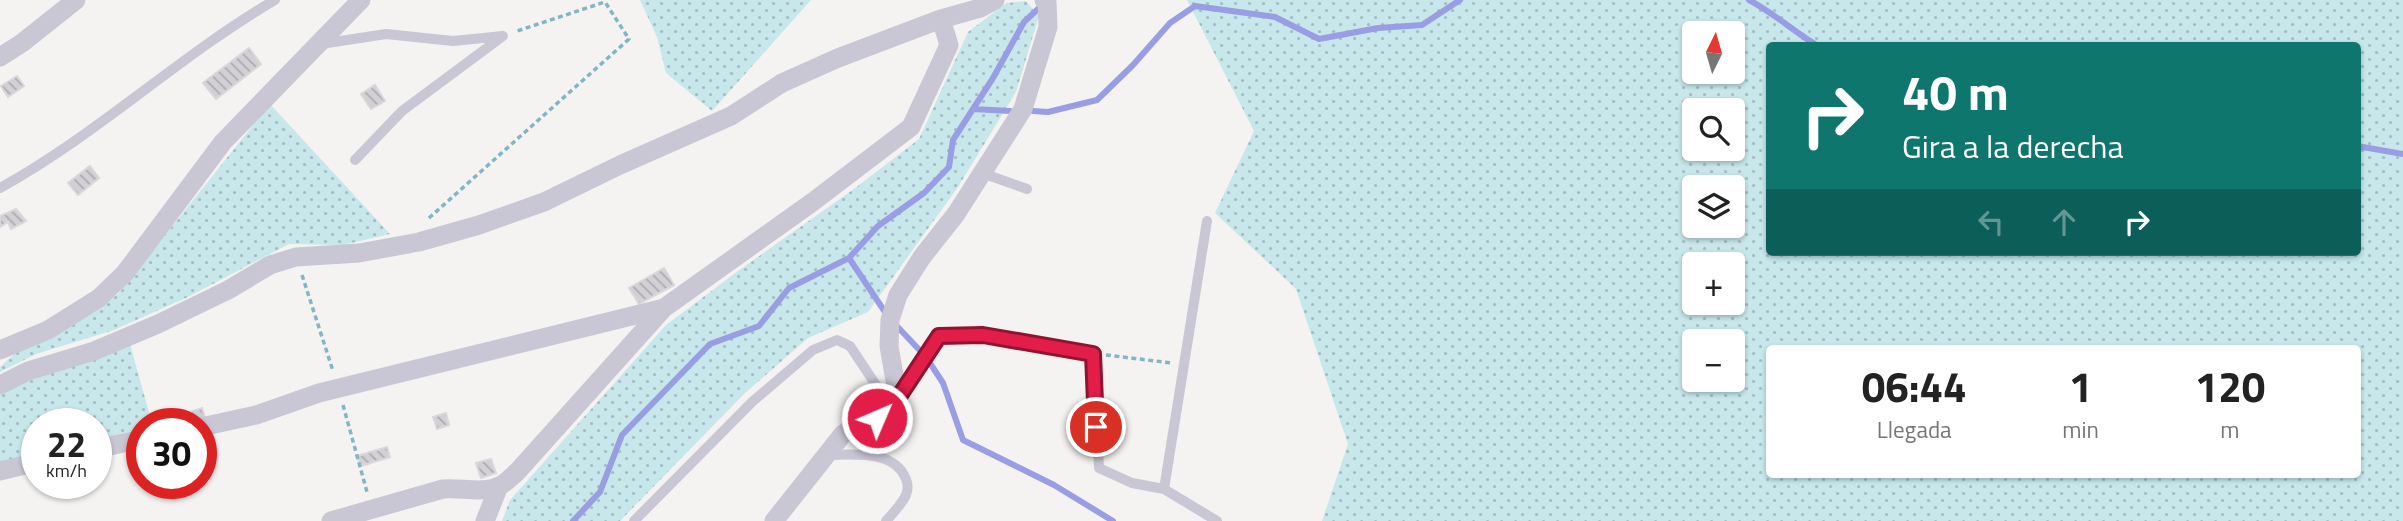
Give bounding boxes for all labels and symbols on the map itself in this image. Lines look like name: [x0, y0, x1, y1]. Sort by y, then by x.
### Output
north arrow: [1682, 21, 1745, 84]
position arrow: [840, 381, 914, 455]
pin: [1066, 397, 1126, 457]
speed limit sign: 30: [126, 408, 217, 499]

